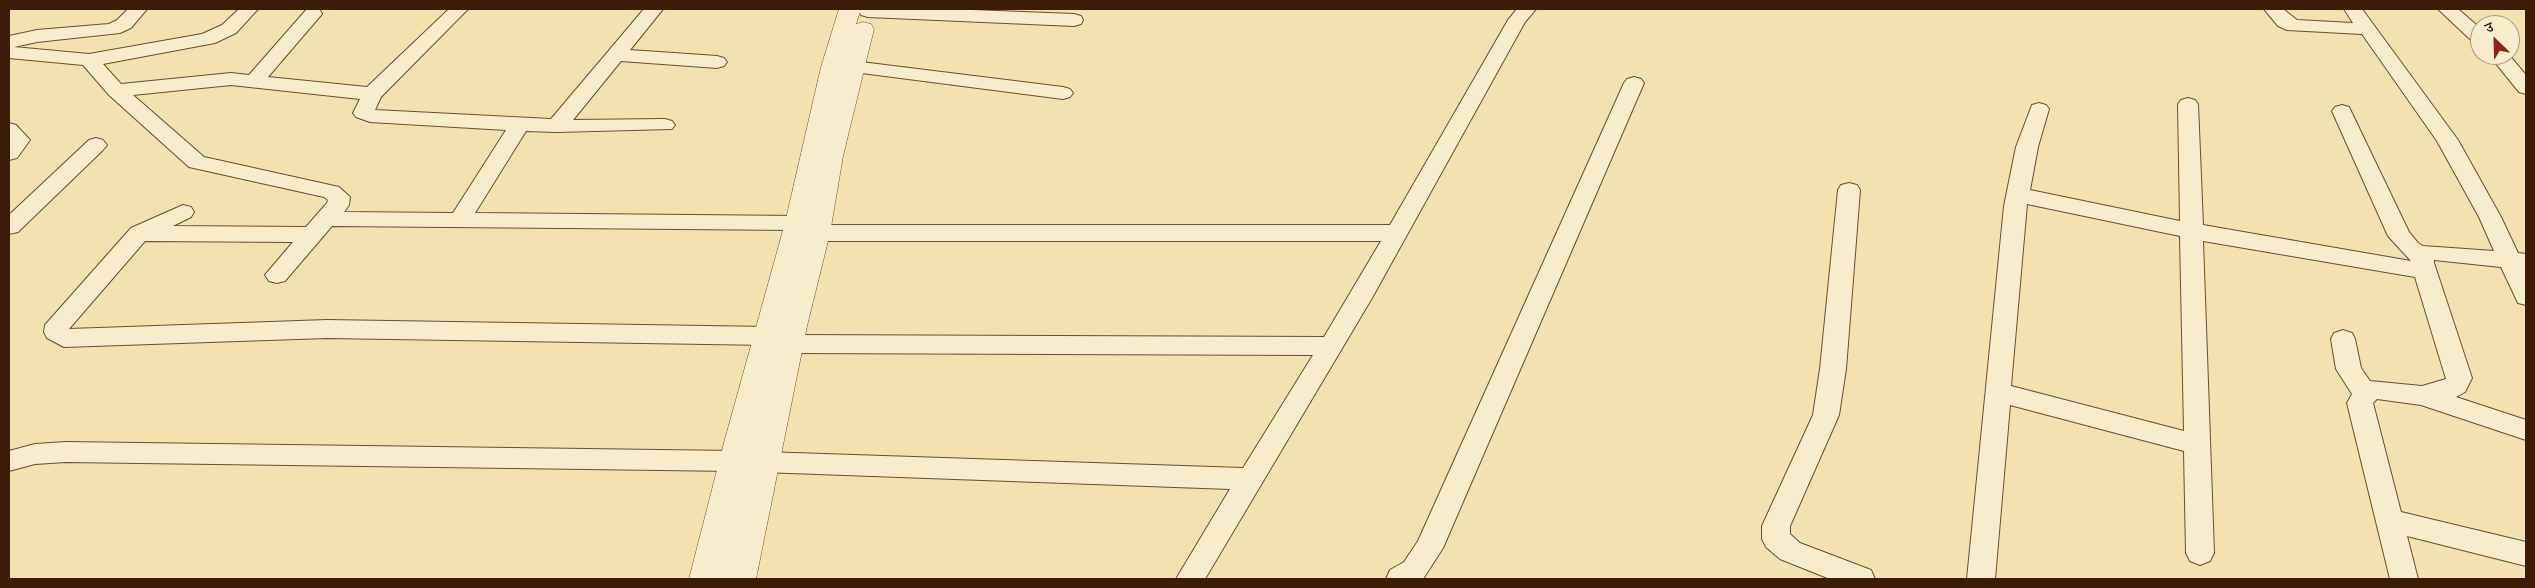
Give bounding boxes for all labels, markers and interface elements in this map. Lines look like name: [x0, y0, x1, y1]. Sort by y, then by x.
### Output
north arrow: [2470, 15, 2520, 65]
text: उ: [2482, 17, 2497, 38]

